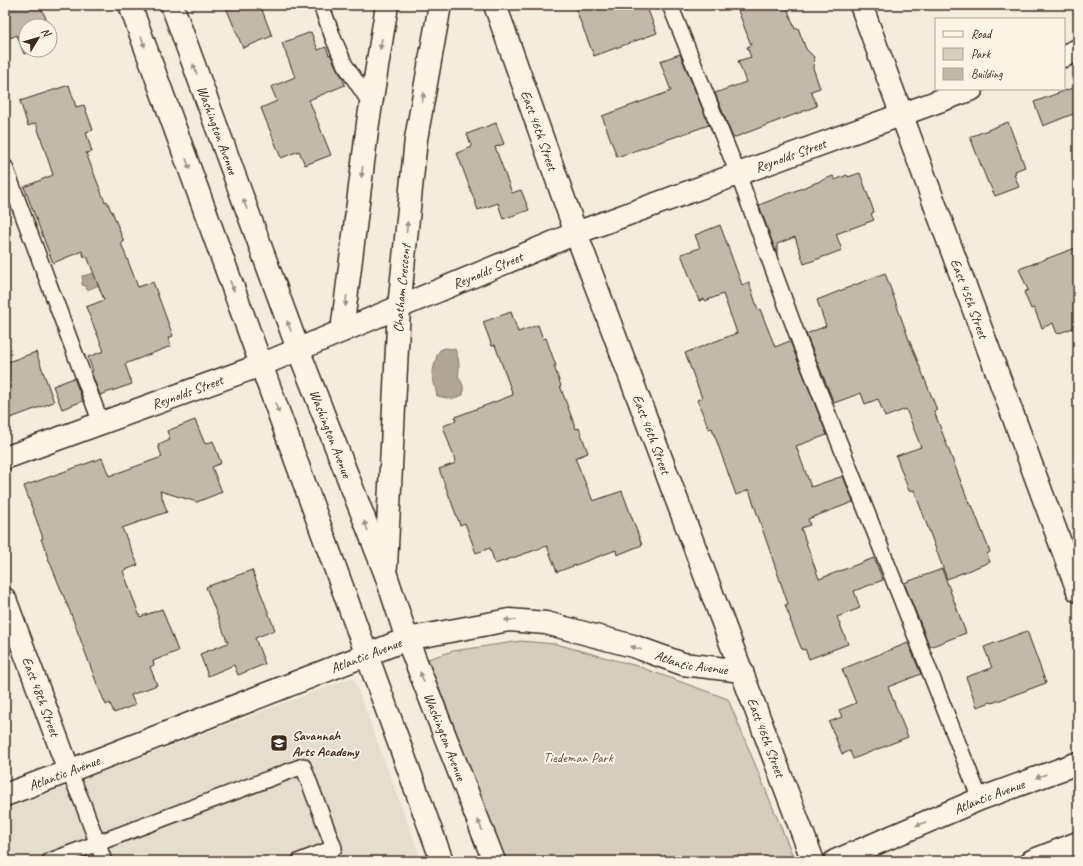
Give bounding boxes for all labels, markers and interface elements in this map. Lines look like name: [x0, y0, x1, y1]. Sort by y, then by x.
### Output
north arrow: [18, 18, 58, 58]
legend: [935, 18, 1065, 90]
text: N: [38, 25, 55, 41]
text: Road: [971, 26, 993, 42]
one-way arrow: [141, 36, 147, 48]
one-way arrow: [378, 37, 384, 50]
text: Park: [971, 46, 992, 62]
one-way arrow: [192, 62, 198, 74]
text: Building: [971, 66, 1003, 82]
street label: Washington Avenue: [193, 84, 242, 178]
street label: East 46th Street: [517, 88, 562, 174]
one-way arrow: [421, 92, 427, 104]
street label: Reynolds Street: [753, 134, 830, 176]
one-way arrow: [185, 158, 191, 170]
one-way arrow: [359, 166, 365, 178]
one-way arrow: [241, 197, 247, 209]
one-way arrow: [404, 221, 411, 233]
street label: Chatham Crescent: [390, 241, 415, 333]
street label: Reynolds Street: [450, 248, 527, 293]
street label: East 45th Street: [947, 257, 992, 342]
one-way arrow: [230, 280, 236, 292]
one-way arrow: [343, 295, 349, 307]
one-way arrow: [286, 320, 292, 332]
street label: Reynolds Street: [150, 371, 227, 413]
street label: Washington Avenue: [306, 387, 356, 481]
street label: East 46th Street: [629, 392, 675, 478]
one-way arrow: [274, 403, 280, 415]
one-way arrow: [363, 519, 369, 531]
one-way arrow: [504, 617, 516, 624]
street label: Atlantic Avenue: [328, 634, 405, 677]
one-way arrow: [630, 644, 642, 650]
street label: Atlantic Avenue: [652, 647, 730, 678]
street label: East 48th Street: [18, 654, 64, 740]
one-way arrow: [419, 671, 425, 683]
street label: Washington Avenue: [420, 690, 470, 784]
street label: East 46th Street: [743, 695, 789, 781]
place label: Savannah Arts Academy: [292, 727, 360, 760]
school or university icon: Savannah Arts Academy: [269, 733, 289, 753]
park label: Tiedeman Park: [543, 749, 614, 766]
street label: Atlantic Avenue: [26, 751, 103, 794]
one-way arrow: [1035, 774, 1047, 780]
street label: Atlantic Avenue: [951, 775, 1028, 818]
one-way arrow: [476, 818, 482, 830]
one-way arrow: [914, 822, 926, 828]

